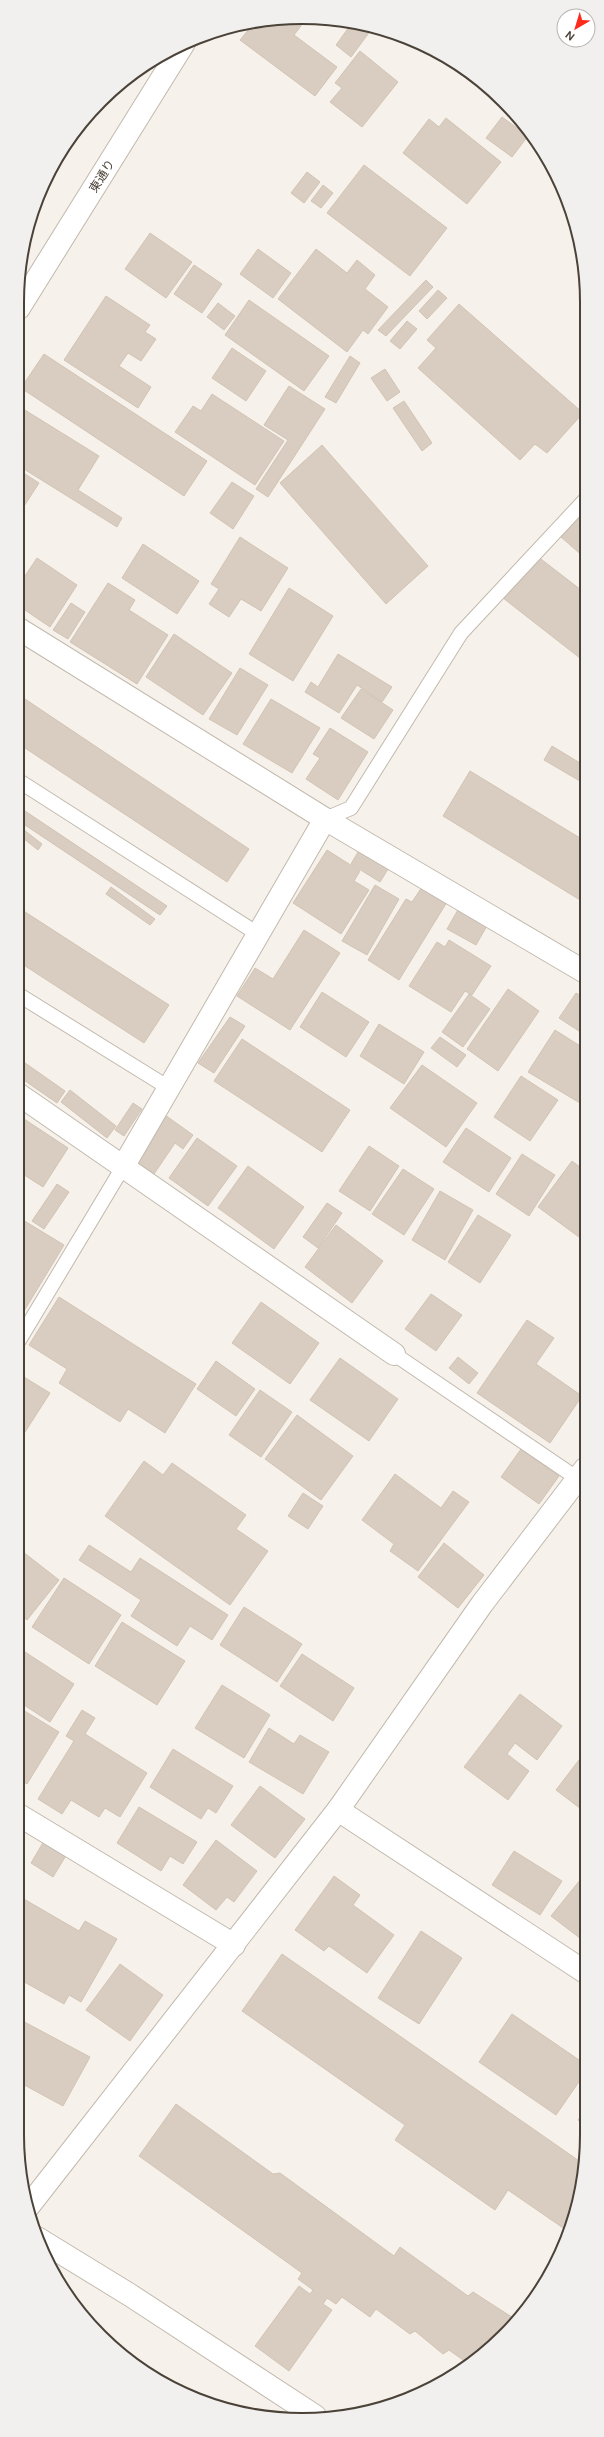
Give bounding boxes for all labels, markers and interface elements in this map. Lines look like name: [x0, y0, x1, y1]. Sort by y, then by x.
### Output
north arrow: [556, 8, 596, 48]
text: N: [562, 28, 577, 44]
street label: 東通り: [86, 156, 118, 196]

